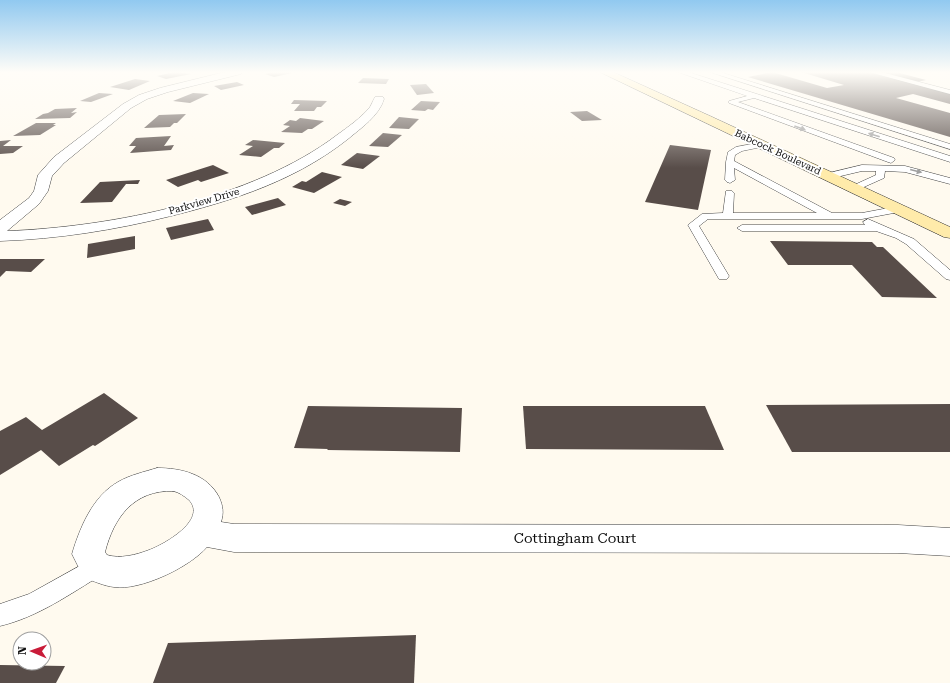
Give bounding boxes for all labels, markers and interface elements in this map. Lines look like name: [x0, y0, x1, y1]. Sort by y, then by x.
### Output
one-way arrow: [794, 125, 806, 131]
street label: Babcock Boulevard: [733, 127, 823, 177]
one-way arrow: [867, 131, 879, 137]
one-way arrow: [909, 169, 922, 175]
street label: Parkview Drive: [167, 185, 241, 216]
street label: Cottingham Court: [514, 530, 636, 546]
north arrow: [12, 631, 52, 671]
text: N: [16, 646, 29, 655]

